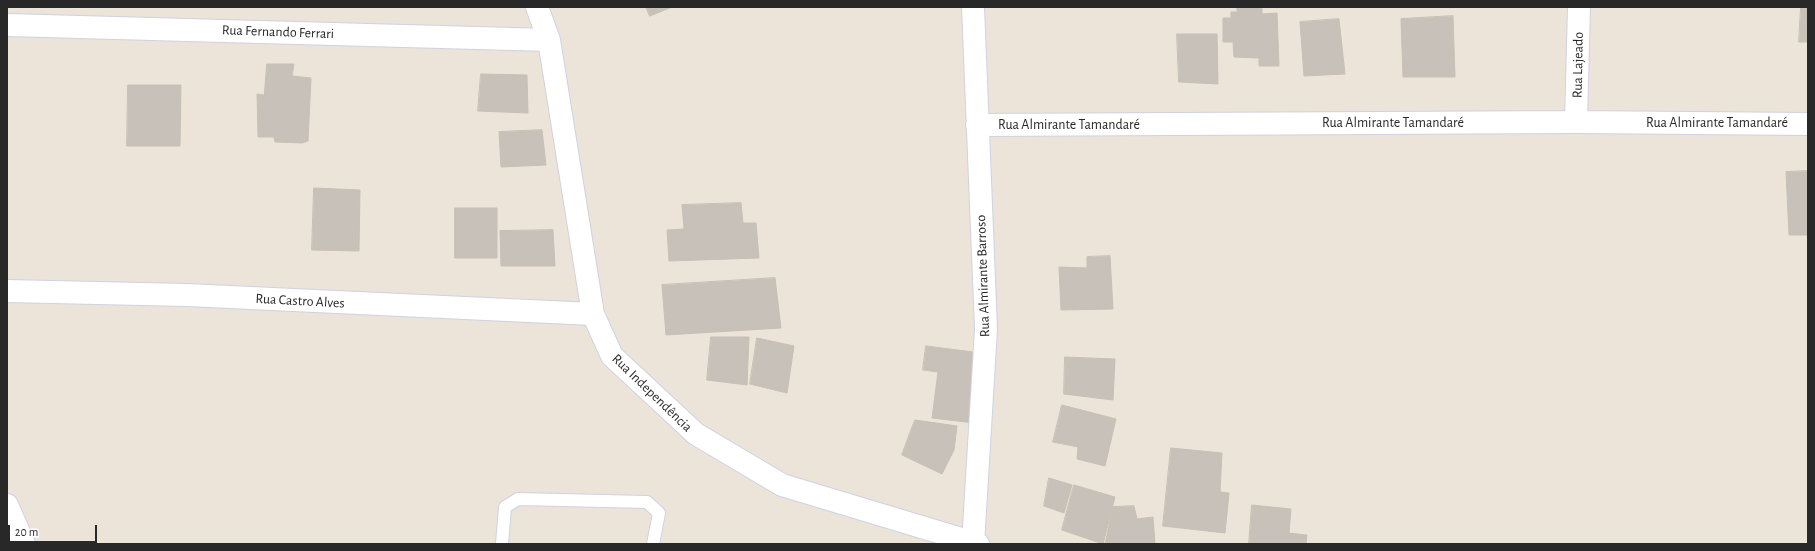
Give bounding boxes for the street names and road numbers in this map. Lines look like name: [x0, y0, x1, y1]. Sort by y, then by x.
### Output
street label: Rua Fernando Ferrari: [222, 22, 334, 42]
street label: Rua Lajeado: [1569, 32, 1587, 98]
street label: Rua Almirante Tamandaré: [1322, 115, 1464, 131]
street label: Rua Almirante Tamandaré: [1646, 115, 1788, 131]
street label: Rua Almirante Tamandaré: [998, 117, 1140, 133]
street label: Rua Almirante Barroso: [972, 215, 994, 337]
street label: Rua Castro Alves: [255, 290, 345, 312]
street label: Rua Independência: [608, 351, 696, 435]

